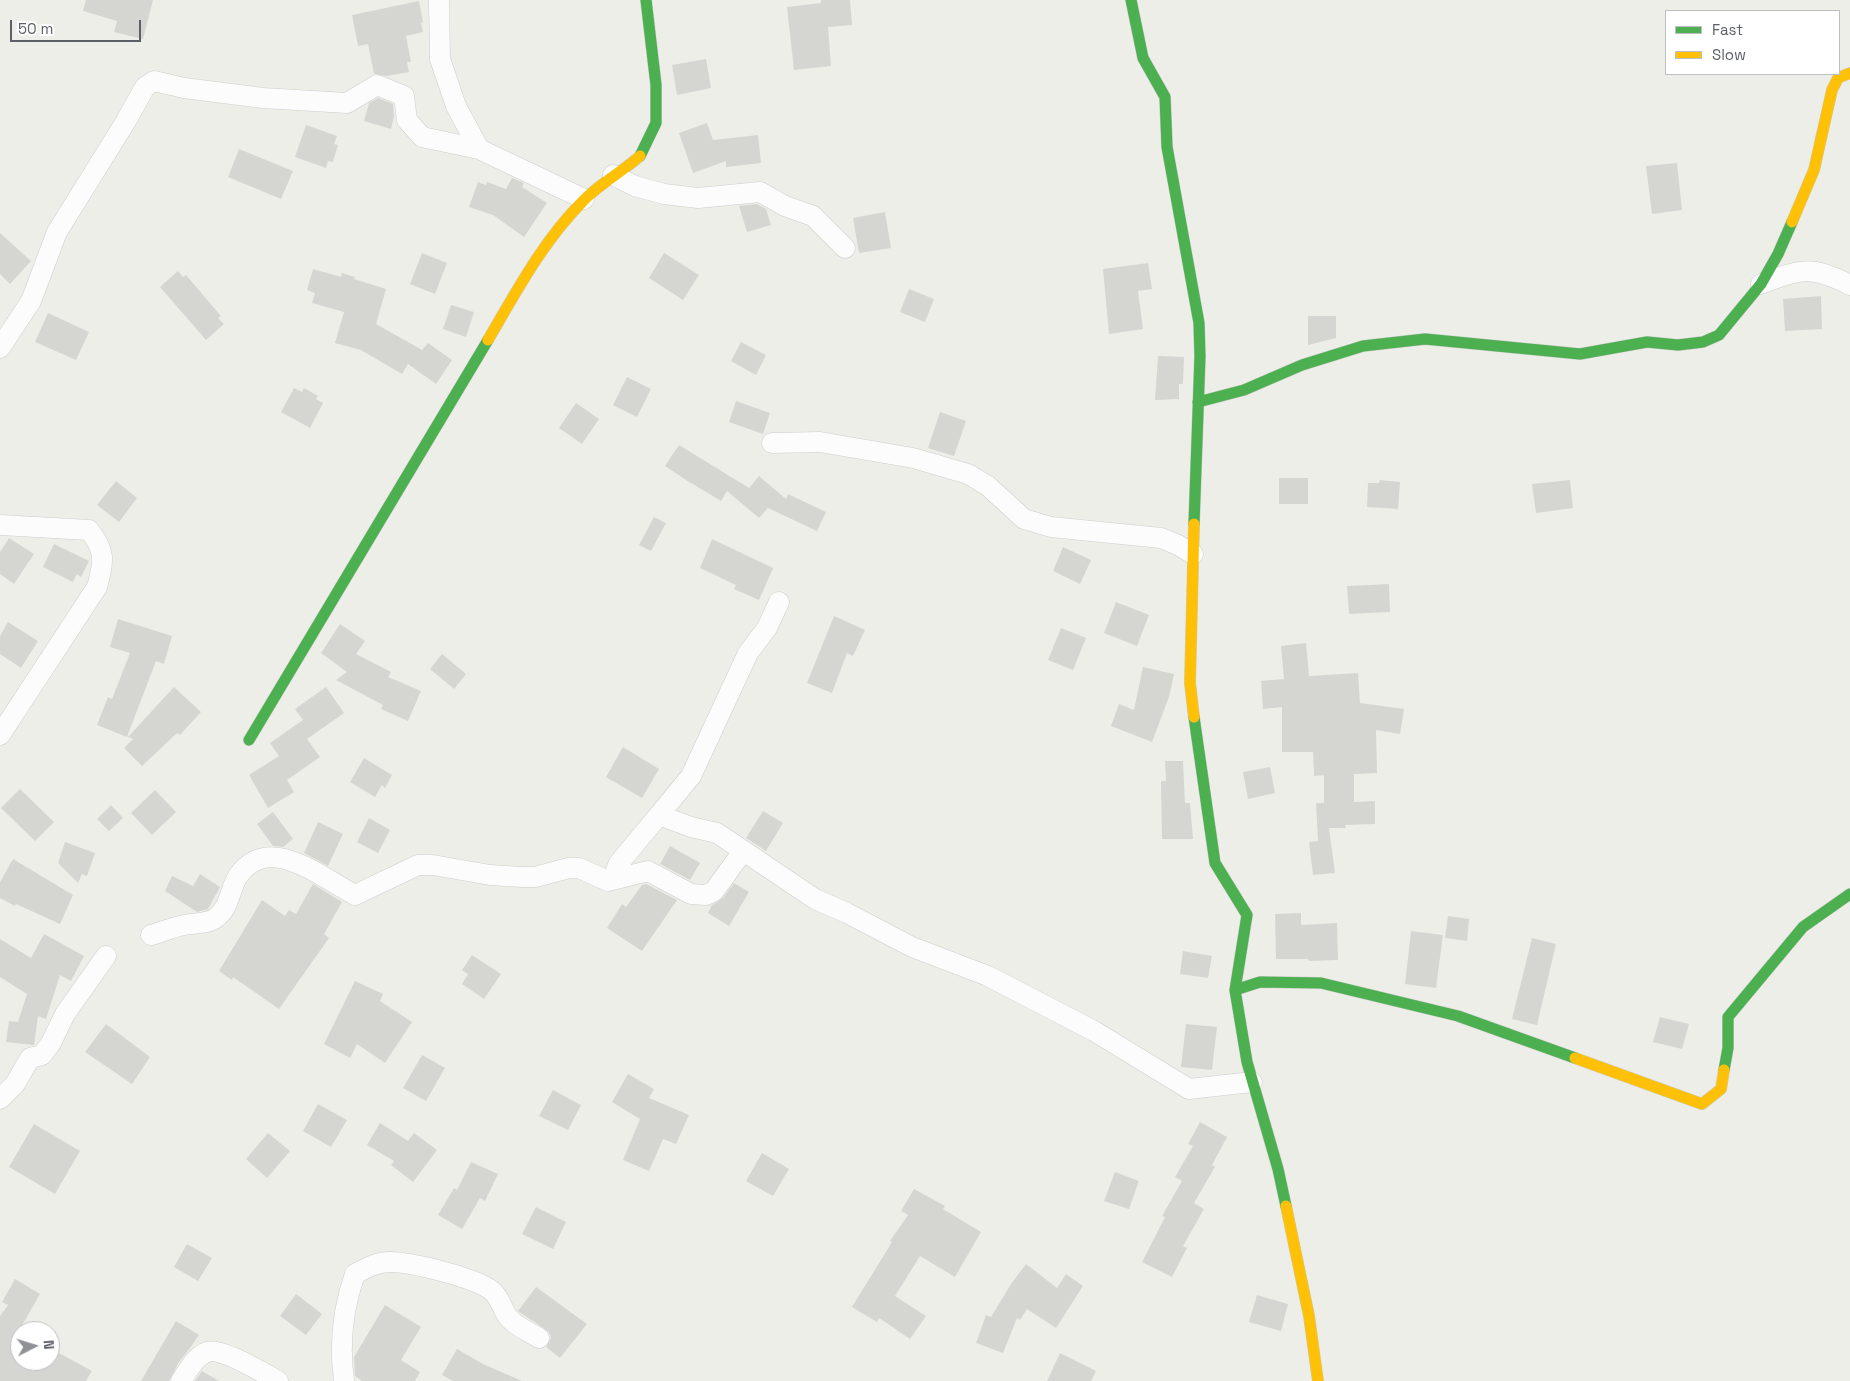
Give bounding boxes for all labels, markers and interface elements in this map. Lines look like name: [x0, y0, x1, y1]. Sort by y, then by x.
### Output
scale bar: [12, 10, 144, 42]
legend: [1665, 10, 1840, 75]
text: 50 m: [18, 19, 53, 38]
text: Fast: [1712, 20, 1743, 39]
text: Slow: [1712, 45, 1746, 64]
north arrow: [10, 1321, 60, 1371]
text: N: [40, 1339, 58, 1350]

